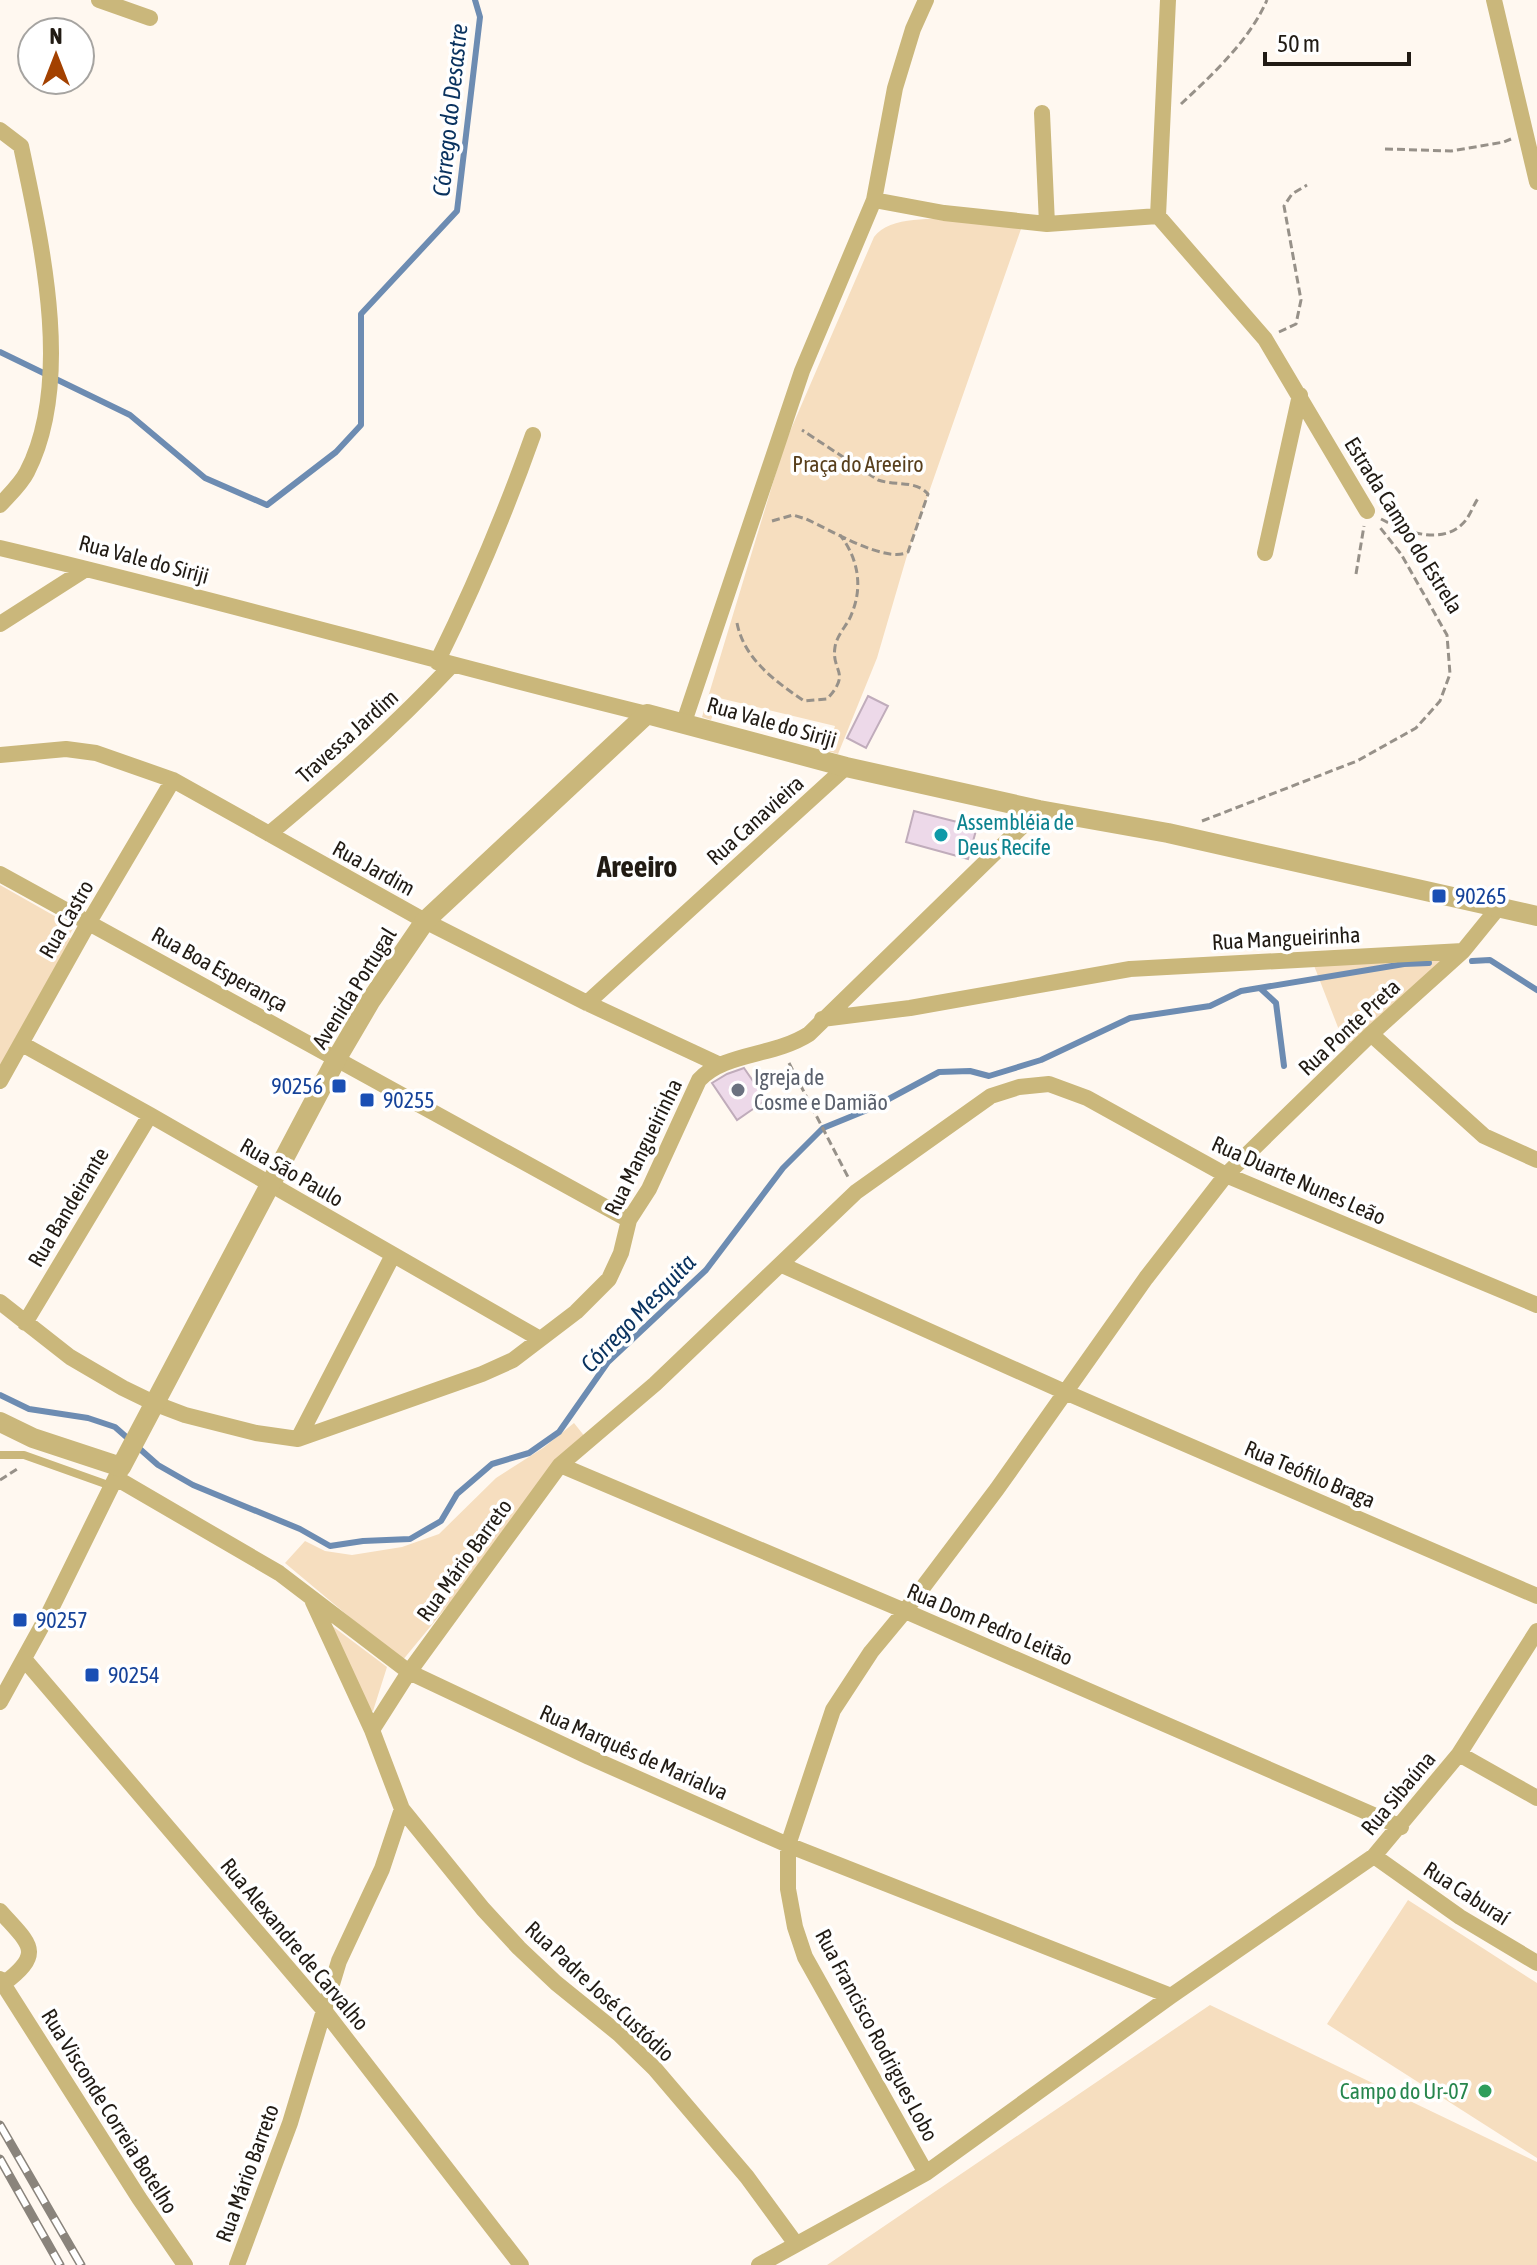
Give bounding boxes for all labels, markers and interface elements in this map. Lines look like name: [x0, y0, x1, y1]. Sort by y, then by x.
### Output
north arrow: [16, 16, 96, 96]
scale bar: [1265, 16, 1409, 66]
water label: Córrego do Desastre: [427, 22, 473, 198]
text: N: [50, 23, 62, 49]
text: 50 m: [1277, 30, 1320, 57]
street label: Estrada Campo do Estrela: [1339, 432, 1469, 618]
park label: Praça do Areeiro: [792, 451, 924, 477]
street label: Rua Vale do Siriji: [76, 529, 212, 589]
street label: Travessa Jardim: [291, 684, 403, 788]
street label: Rua Vale do Siriji: [704, 691, 840, 753]
street label: Rua Canavieira: [701, 770, 809, 870]
place label: Assembléia de Deus Recife: [957, 809, 1074, 860]
marker: Assembléia de Deus Recife: [932, 826, 950, 844]
street label: Rua Jardim: [328, 835, 420, 901]
district label: Areeiro: [596, 849, 677, 883]
street label: Rua Castro: [33, 875, 99, 963]
place label: 90265: [1455, 883, 1507, 909]
marker: 90265: [1430, 887, 1448, 905]
street label: Rua Boa Esperança: [147, 921, 293, 1017]
street label: Rua Mangueirinha: [1211, 921, 1361, 955]
street label: Avenida Portugal: [306, 922, 402, 1054]
street label: Rua Ponte Preta: [1293, 973, 1405, 1081]
place label: Igreja de Cosme e Damião: [754, 1064, 888, 1115]
place label: 90256: [271, 1073, 323, 1099]
street label: Rua Mangueirinha: [599, 1074, 687, 1220]
marker: 90256: [330, 1077, 348, 1095]
marker: Igreja de Cosme e Damião: [729, 1081, 747, 1099]
place label: 90255: [383, 1087, 435, 1113]
marker: 90255: [358, 1091, 376, 1109]
street label: Rua Duarte Nunes Leão: [1208, 1130, 1390, 1230]
street label: Rua São Paulo: [236, 1132, 348, 1212]
street label: Rua Bandeirante: [22, 1143, 114, 1271]
water label: Córrego Mesquita: [575, 1249, 701, 1377]
street label: Rua Teófilo Braga: [1241, 1435, 1379, 1513]
street label: Rua Mário Barreto: [411, 1494, 517, 1626]
street label: Rua Dom Pedro Leitão: [903, 1577, 1077, 1671]
place label: 90257: [36, 1607, 88, 1633]
marker: 90257: [11, 1611, 29, 1629]
place label: 90254: [108, 1662, 160, 1688]
marker: 90254: [83, 1666, 101, 1684]
street label: Rua Marquês de Marialva: [536, 1699, 732, 1805]
street label: Rua Sibaúna: [1355, 1746, 1441, 1840]
street label: Rua Alexandre de Carvalho: [215, 1853, 375, 2035]
street label: Rua Caburaí: [1419, 1856, 1515, 1930]
street label: Rua Padre José Custódio: [520, 1915, 680, 2067]
street label: Rua Francisco Rodrigues Lobo: [810, 1924, 944, 2146]
street label: Rua Visconde Correia Botelho: [36, 2004, 184, 2218]
place label: Campo do Ur-07: [1340, 2078, 1469, 2104]
marker: Campo do Ur-07: [1476, 2082, 1494, 2100]
street label: Rua Mário Barreto: [210, 2101, 284, 2245]

